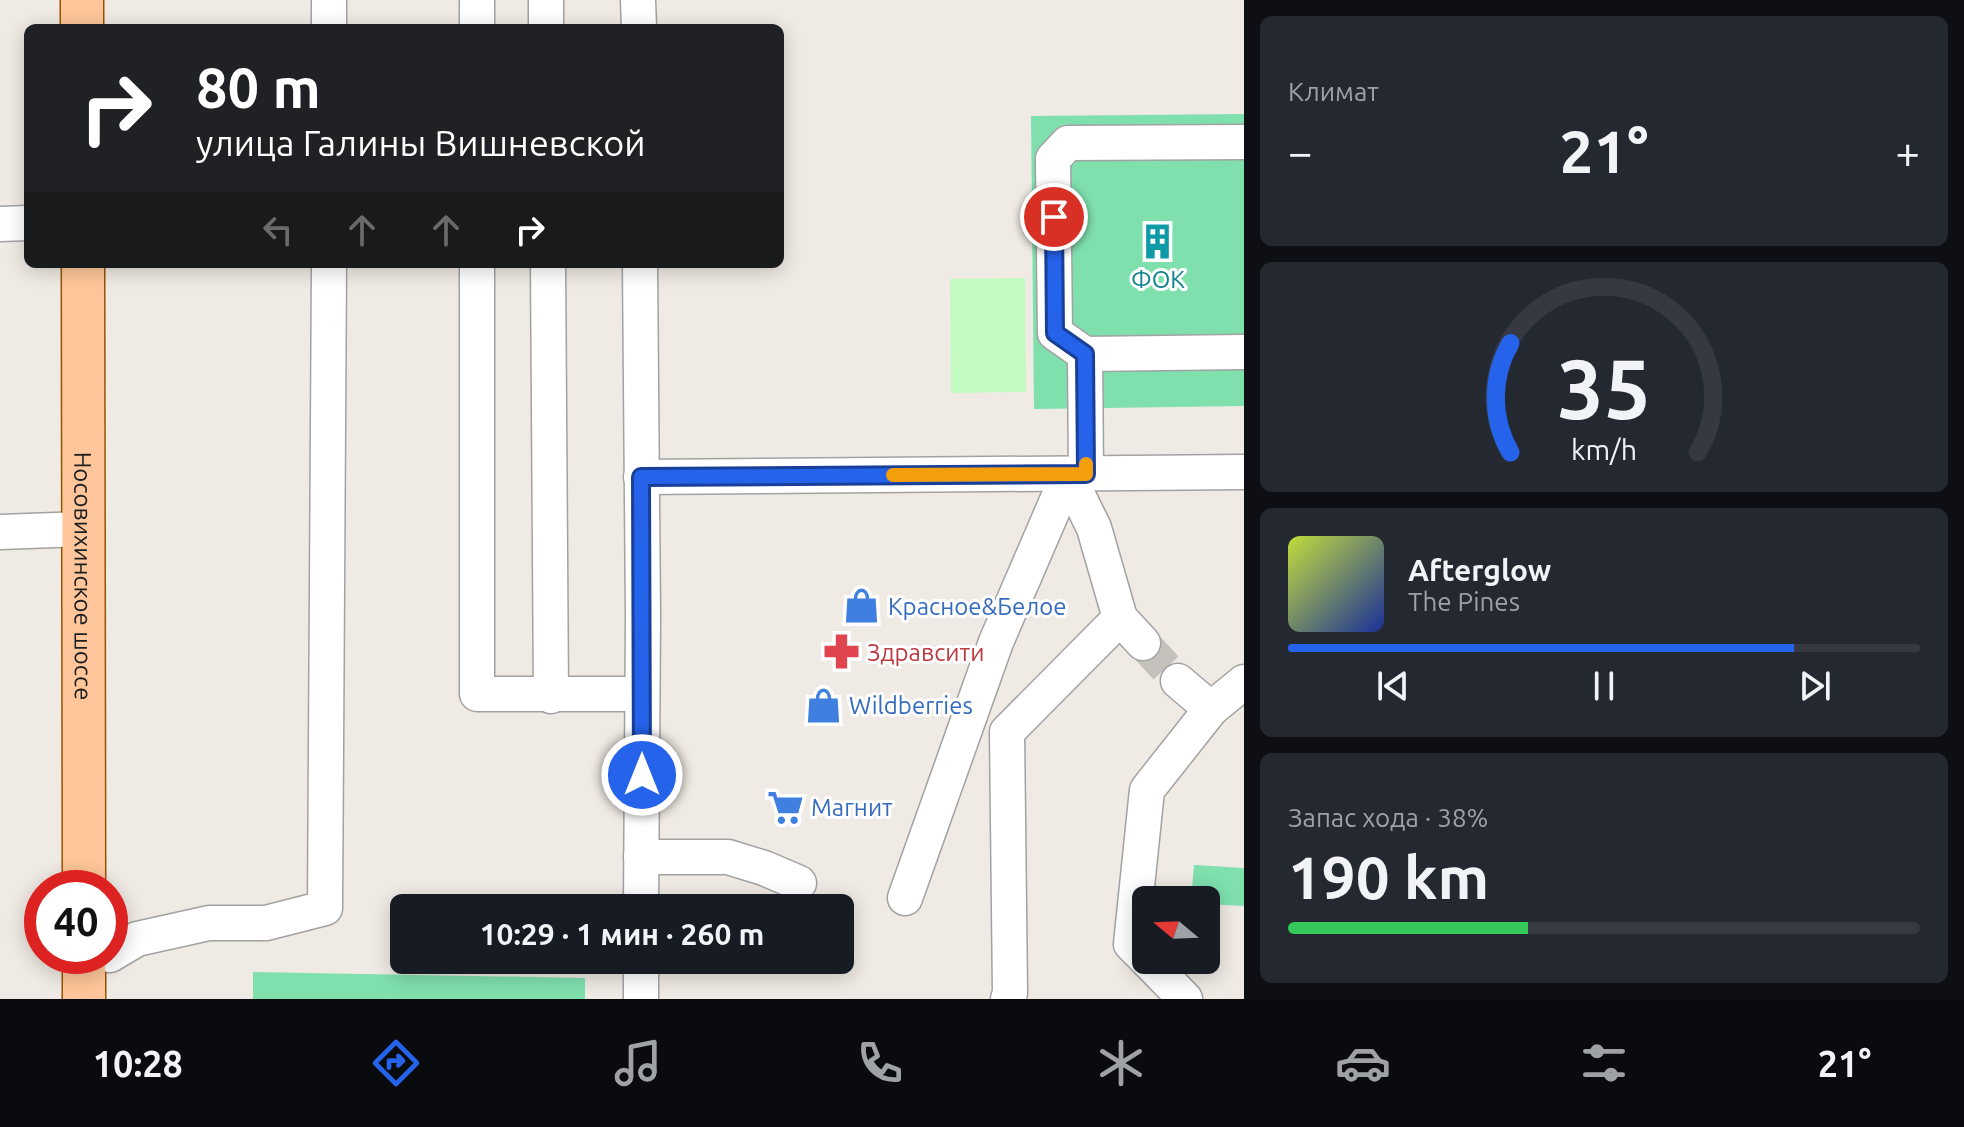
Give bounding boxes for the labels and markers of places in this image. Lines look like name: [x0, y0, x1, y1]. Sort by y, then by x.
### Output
pin: [1020, 183, 1088, 251]
building icon: ФОК: [1139, 223, 1177, 261]
place label: ФОК: [1131, 266, 1185, 293]
shop icon: Красное&Белое: [843, 587, 881, 625]
place label: Красное&Белое: [888, 593, 1067, 620]
pharmacy icon: Здравсити: [822, 633, 860, 671]
place label: Здравсити: [867, 639, 984, 666]
shop icon: Wildberries: [804, 686, 842, 724]
place label: Wildberries: [849, 692, 973, 719]
supermarket icon: Магнит: [766, 788, 804, 826]
place label: Магнит: [811, 794, 893, 821]

